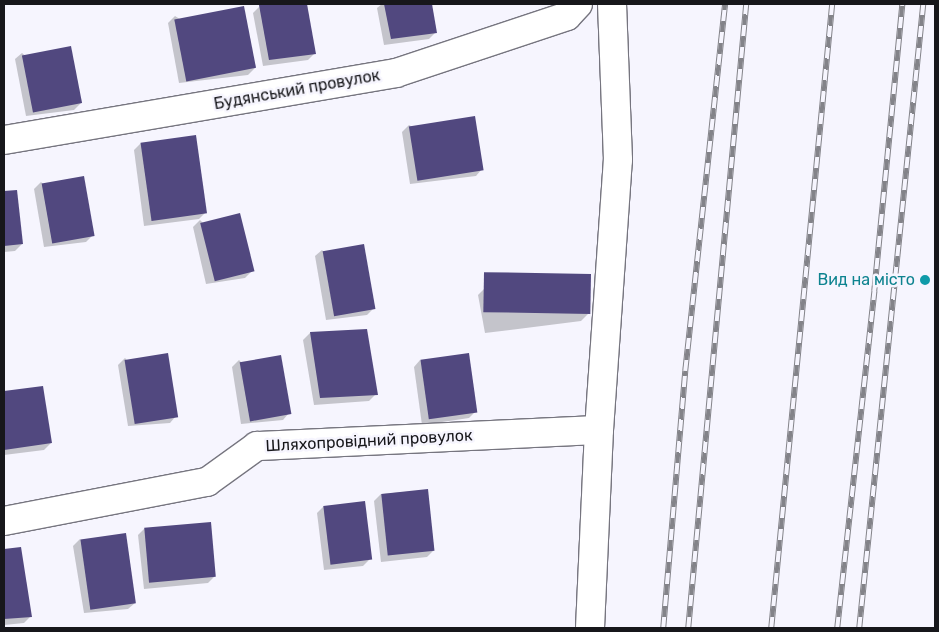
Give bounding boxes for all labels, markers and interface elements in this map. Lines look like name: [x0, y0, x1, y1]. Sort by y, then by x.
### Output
street label: Будянський провулок: [212, 66, 382, 114]
place label: Вид на місто: [818, 270, 915, 290]
marker: Вид на місто: [919, 274, 931, 286]
street label: Шляхопровідний провулок: [265, 426, 473, 456]

